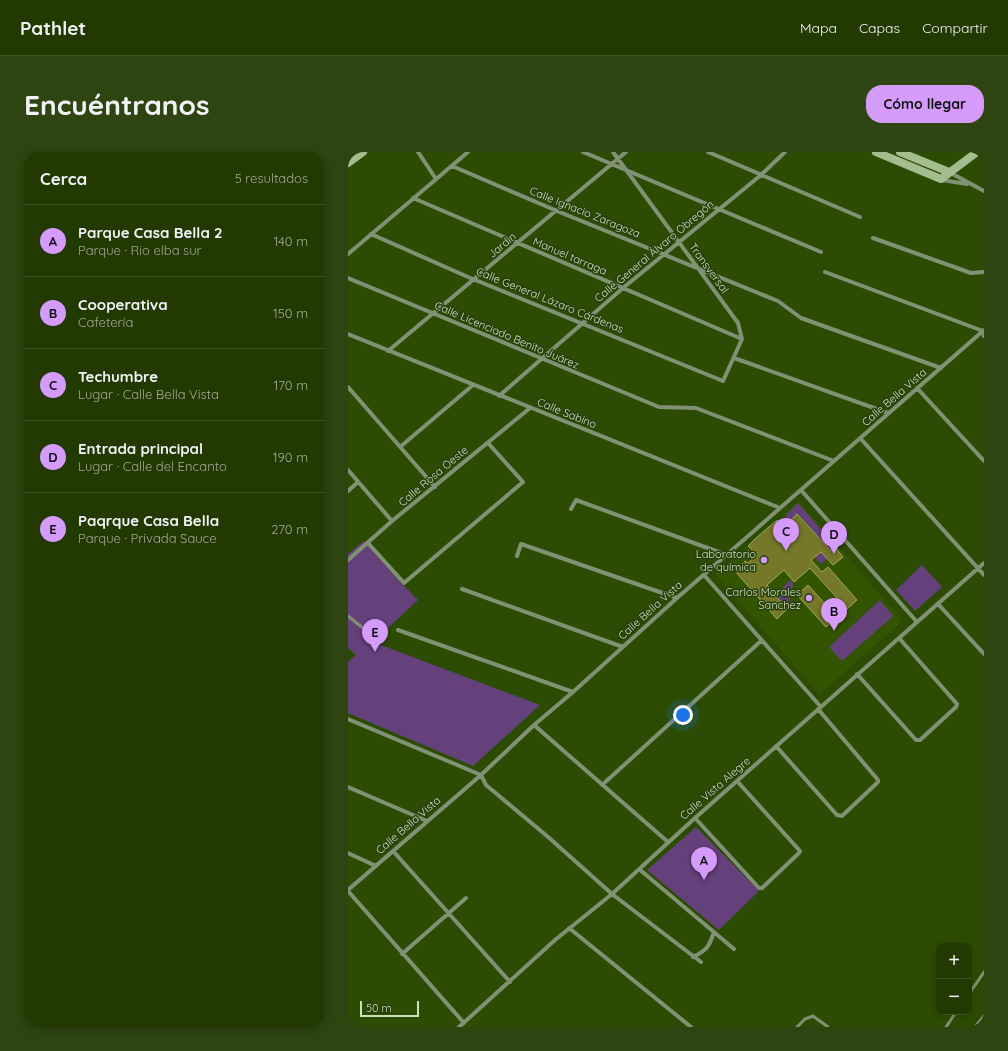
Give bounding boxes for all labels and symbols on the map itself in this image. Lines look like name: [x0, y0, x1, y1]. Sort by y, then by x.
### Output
street label: Calle Ignacio Zaragoza: [528, 183, 642, 241]
street label: Calle General Álvaro Obregón: [592, 197, 716, 305]
street label: Jardin: [485, 229, 519, 261]
street label: Manuel tarraga: [531, 234, 609, 278]
street label: Transversal: [686, 240, 732, 296]
street label: Calle General Lázaro Cárdenas: [474, 264, 626, 336]
street label: Calle Licenciado Benito Juárez: [433, 298, 581, 372]
street label: Calle Bella Vista: [859, 365, 929, 429]
street label: Calle Sabino: [535, 395, 599, 431]
street label: Calle Rosa Oeste: [395, 443, 471, 509]
pin: C: [773, 518, 799, 551]
pin: D: [821, 521, 847, 554]
place label: Laboratorio de química: [696, 547, 756, 574]
marker: Laboratorio de química: [759, 555, 769, 565]
street label: Calle Bella Vista: [615, 578, 685, 642]
place label: Carlos Morales Sanchez: [725, 585, 801, 612]
marker: Carlos Morales Sanchez: [804, 593, 814, 603]
pin: B: [821, 598, 847, 631]
pin: E: [362, 619, 388, 652]
your location: [673, 705, 693, 725]
street label: Calle Vista Alegre: [677, 754, 753, 822]
street label: Calle Bella Vista: [373, 793, 443, 857]
pin: A: [691, 847, 717, 880]
scale bar: [360, 999, 419, 1018]

